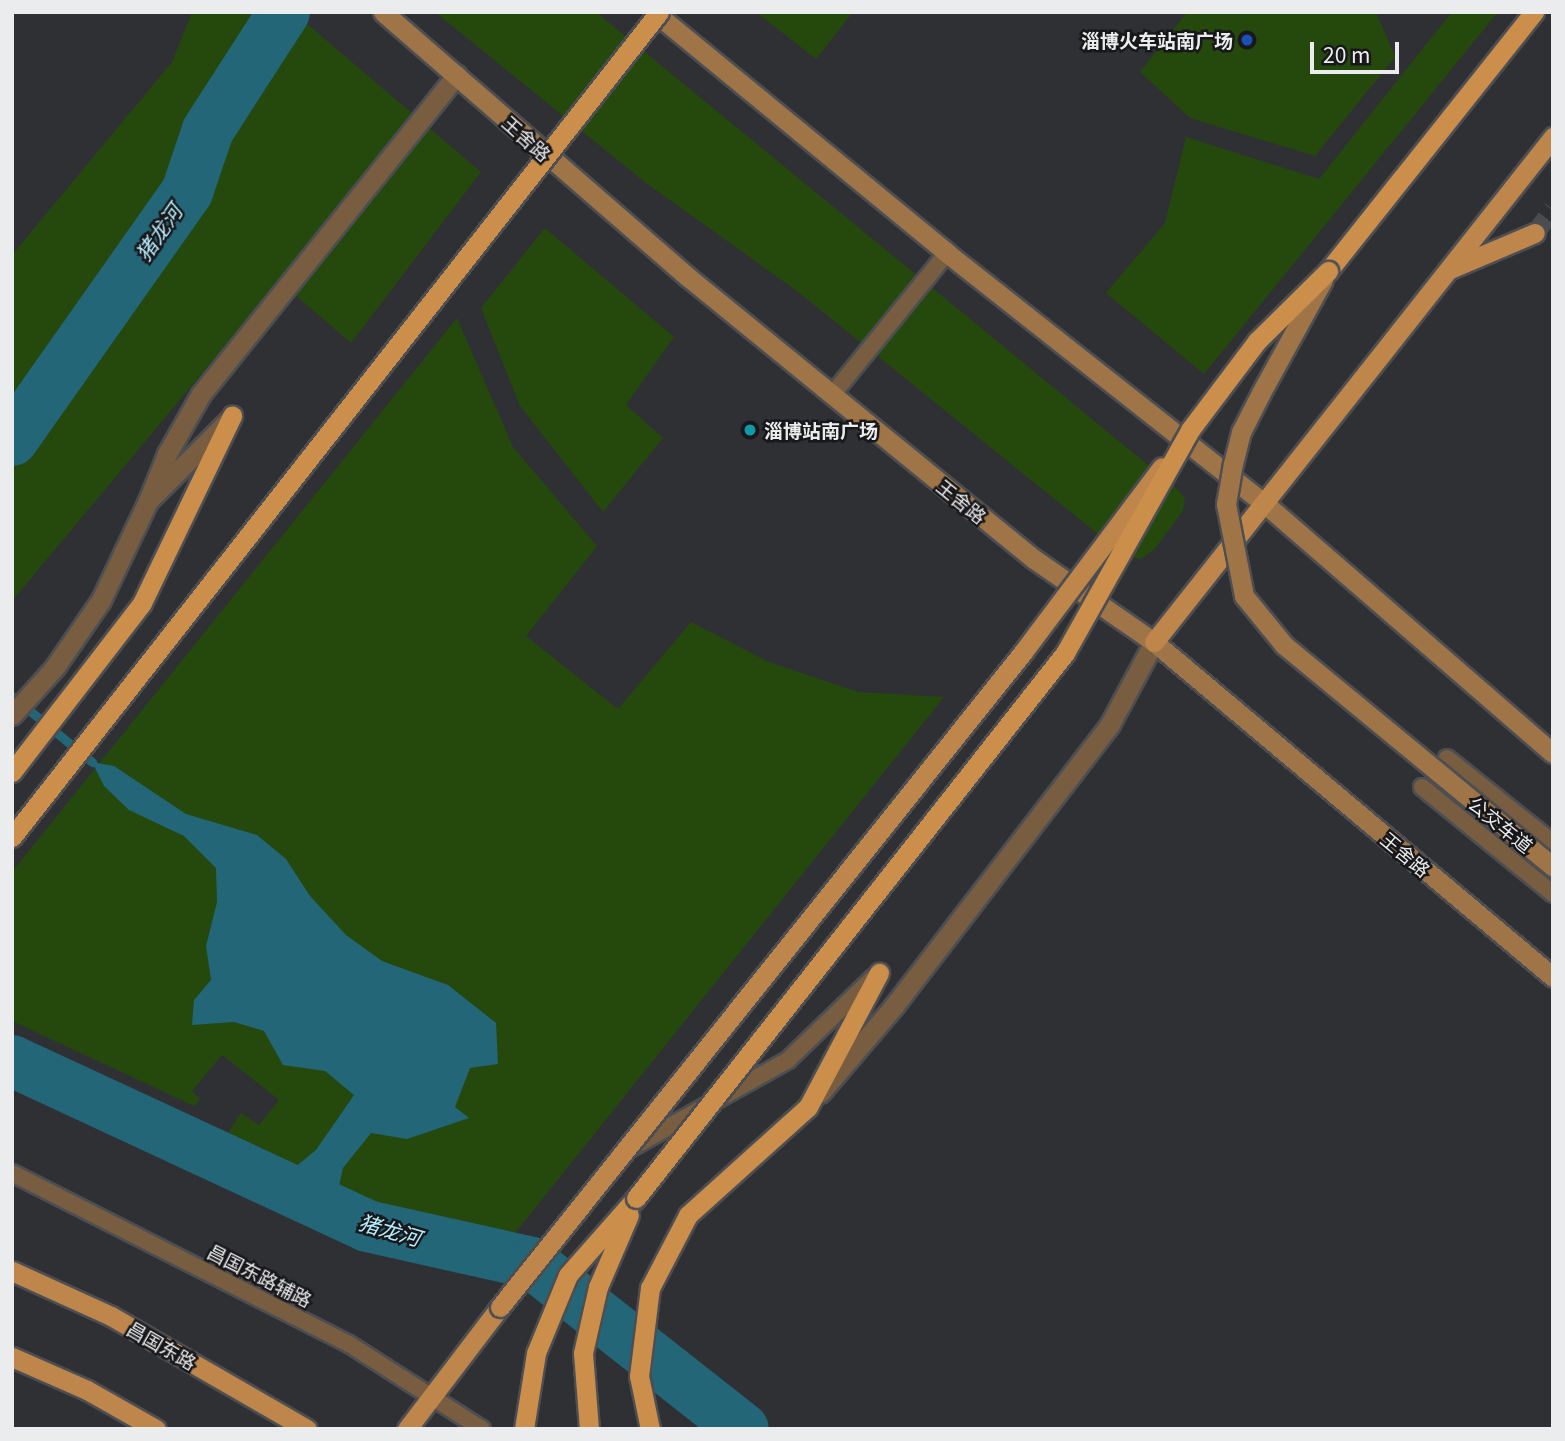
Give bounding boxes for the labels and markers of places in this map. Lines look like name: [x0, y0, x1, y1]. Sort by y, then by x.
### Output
place label: 淄博火车站南广场: [1081, 29, 1233, 51]
marker: 淄博火车站南广场: [1239, 32, 1255, 48]
place label: 淄博站南广场: [764, 419, 878, 441]
marker: 淄博站南广场: [742, 422, 758, 438]

